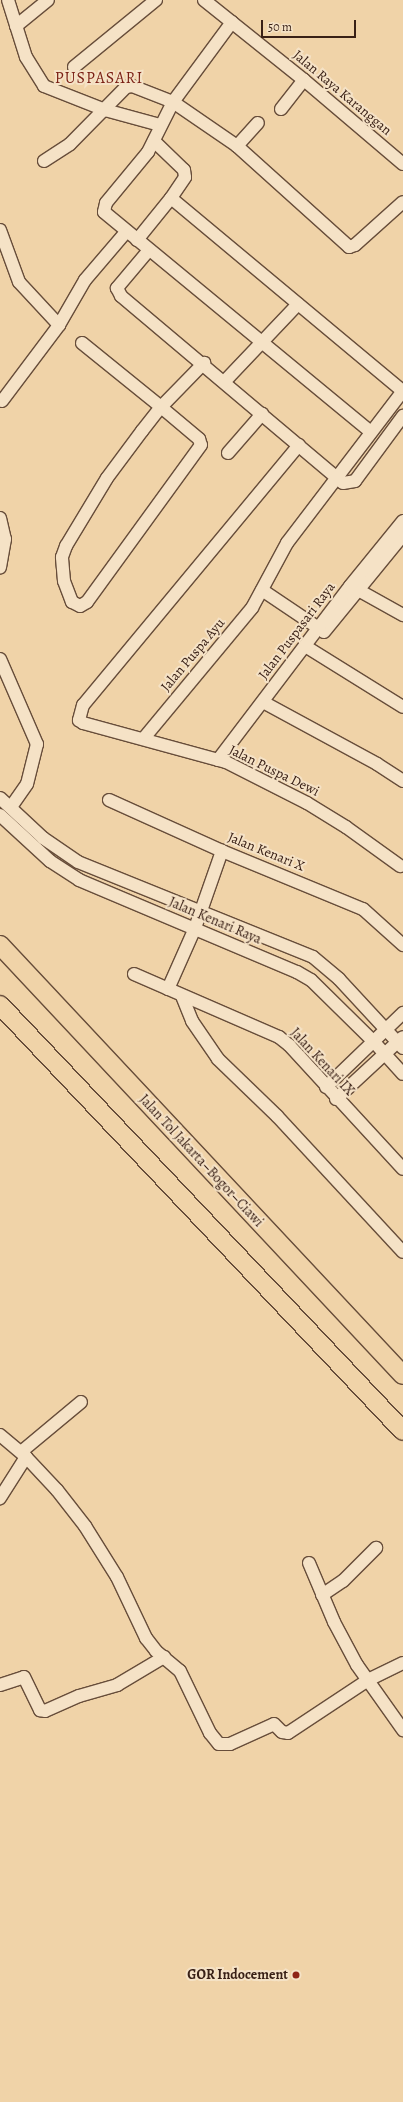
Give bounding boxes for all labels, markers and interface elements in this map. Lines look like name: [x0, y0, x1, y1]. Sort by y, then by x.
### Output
scale bar: [263, 12, 358, 38]
text: 50 m: [268, 19, 292, 35]
street label: Jalan Raya Karanggan: [289, 47, 395, 139]
district label: PUSPASARI: [55, 68, 143, 88]
street label: Jalan Puspasari Raya: [255, 579, 339, 683]
street label: Jalan Puspa Ayu: [158, 615, 228, 695]
street label: Jalan Puspa Dewi: [226, 742, 322, 800]
street label: Jalan Kenari X: [225, 829, 307, 875]
street label: Jalan Kenari Raya: [166, 894, 264, 948]
street label: Jalan Kenari IX: [286, 1025, 358, 1099]
street label: Jalan Tol Jakarta–Bogor–Ciawi: [135, 1091, 267, 1231]
place label: GOR Indocement: [187, 1967, 288, 1983]
marker: GOR Indocement: [291, 1970, 301, 1980]

